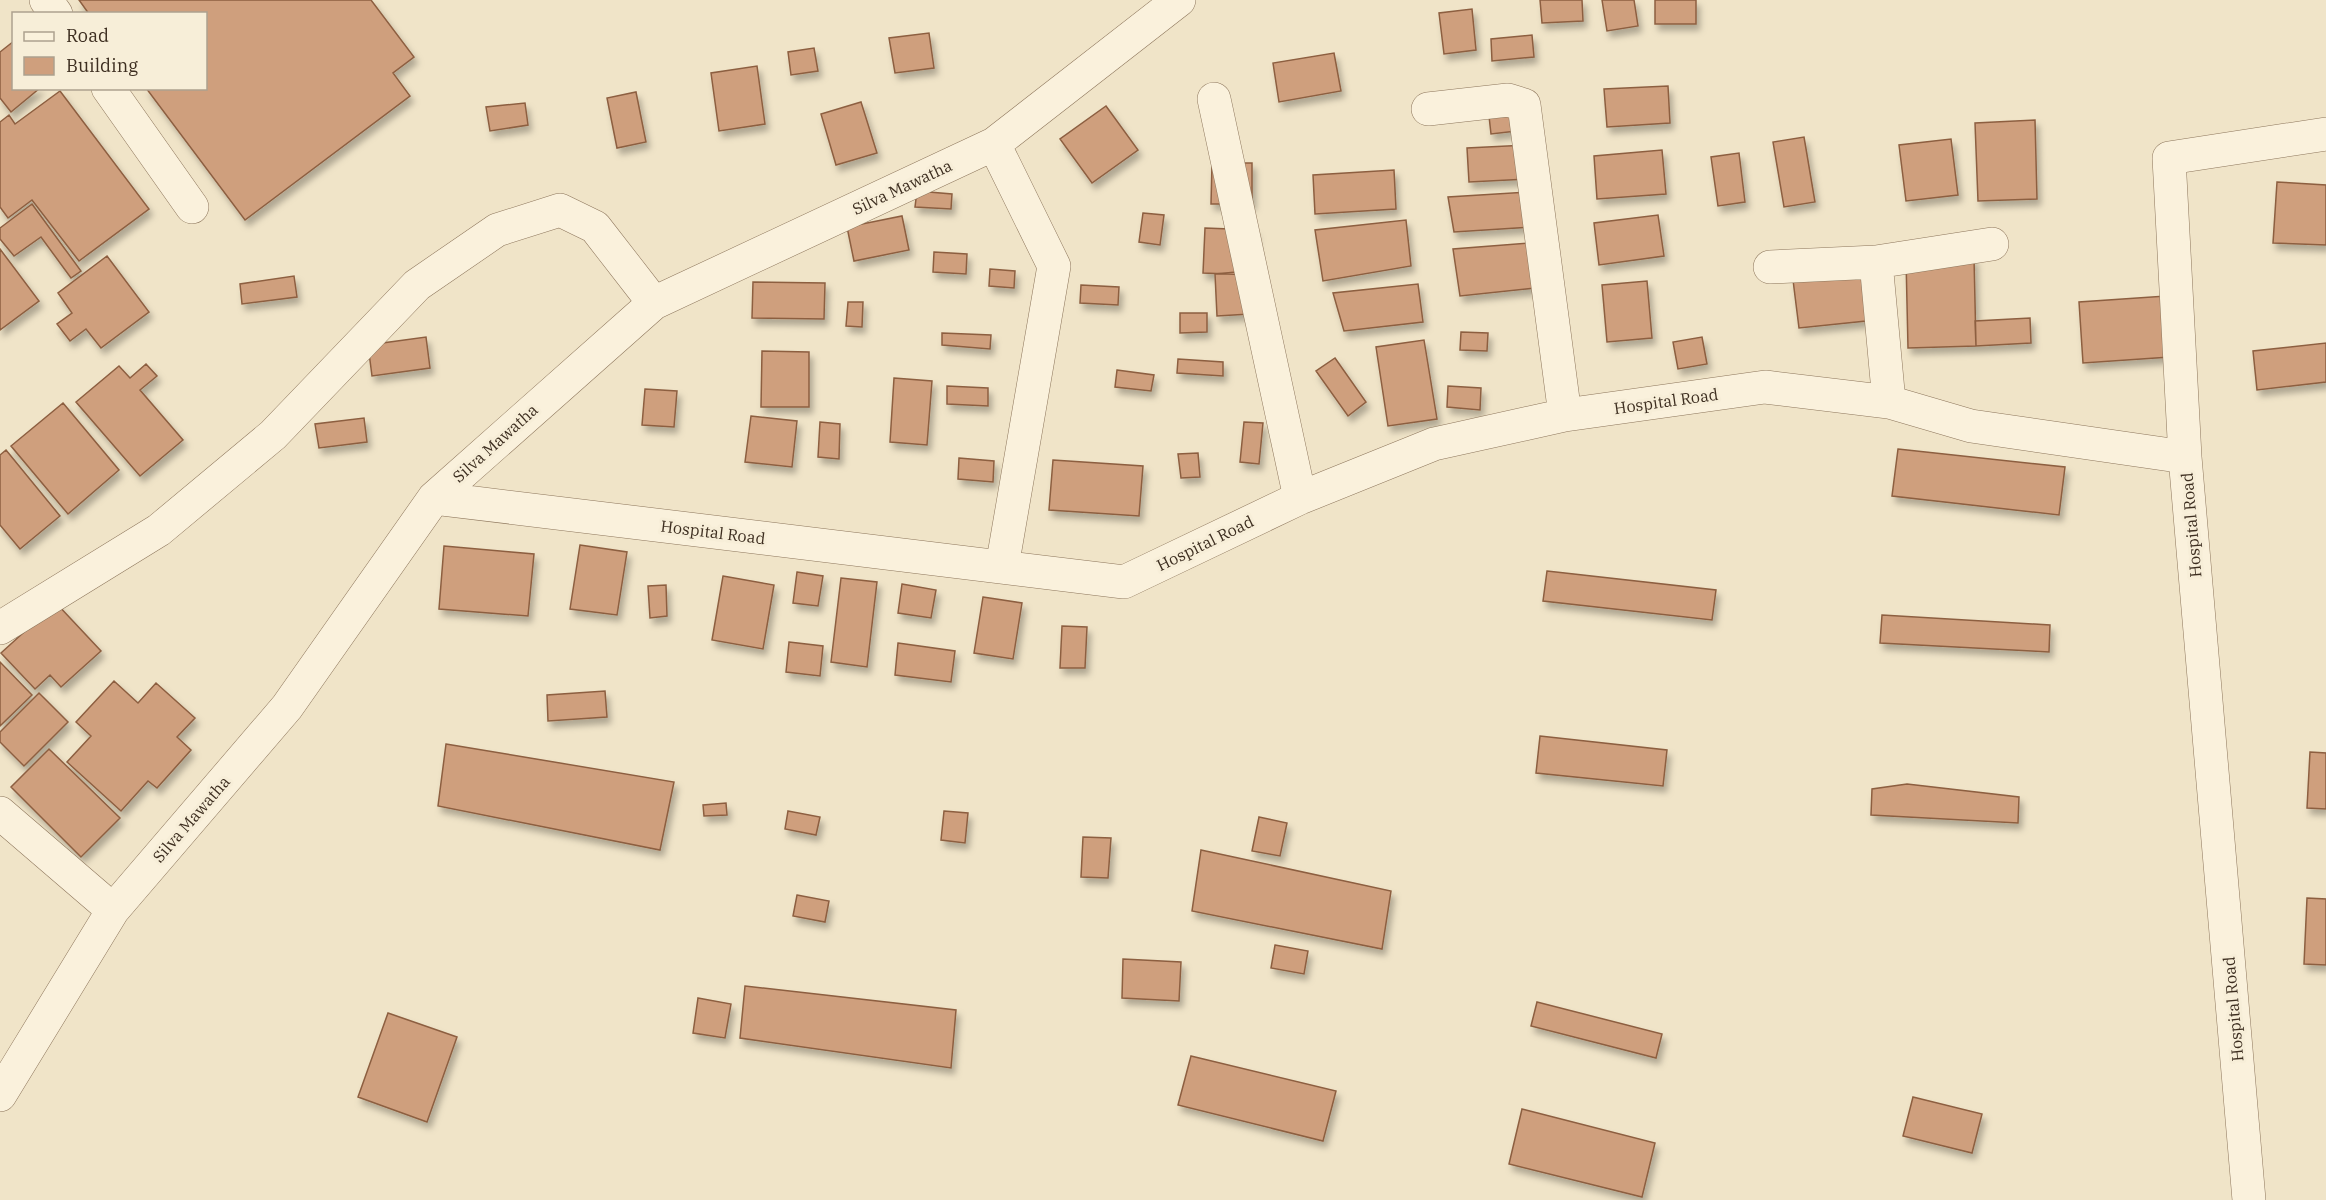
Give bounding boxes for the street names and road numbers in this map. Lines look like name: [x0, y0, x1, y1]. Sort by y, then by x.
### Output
street label: Silva Mawatha: [849, 155, 955, 219]
street label: Hospital Road: [1612, 384, 1720, 418]
street label: Silva Mawatha: [448, 399, 542, 487]
street label: Hospital Road: [2176, 471, 2206, 578]
street label: Hospital Road: [1153, 511, 1257, 575]
street label: Hospital Road: [660, 516, 767, 548]
street label: Silva Mawatha: [148, 772, 234, 866]
street label: Hospital Road: [2218, 955, 2248, 1062]

